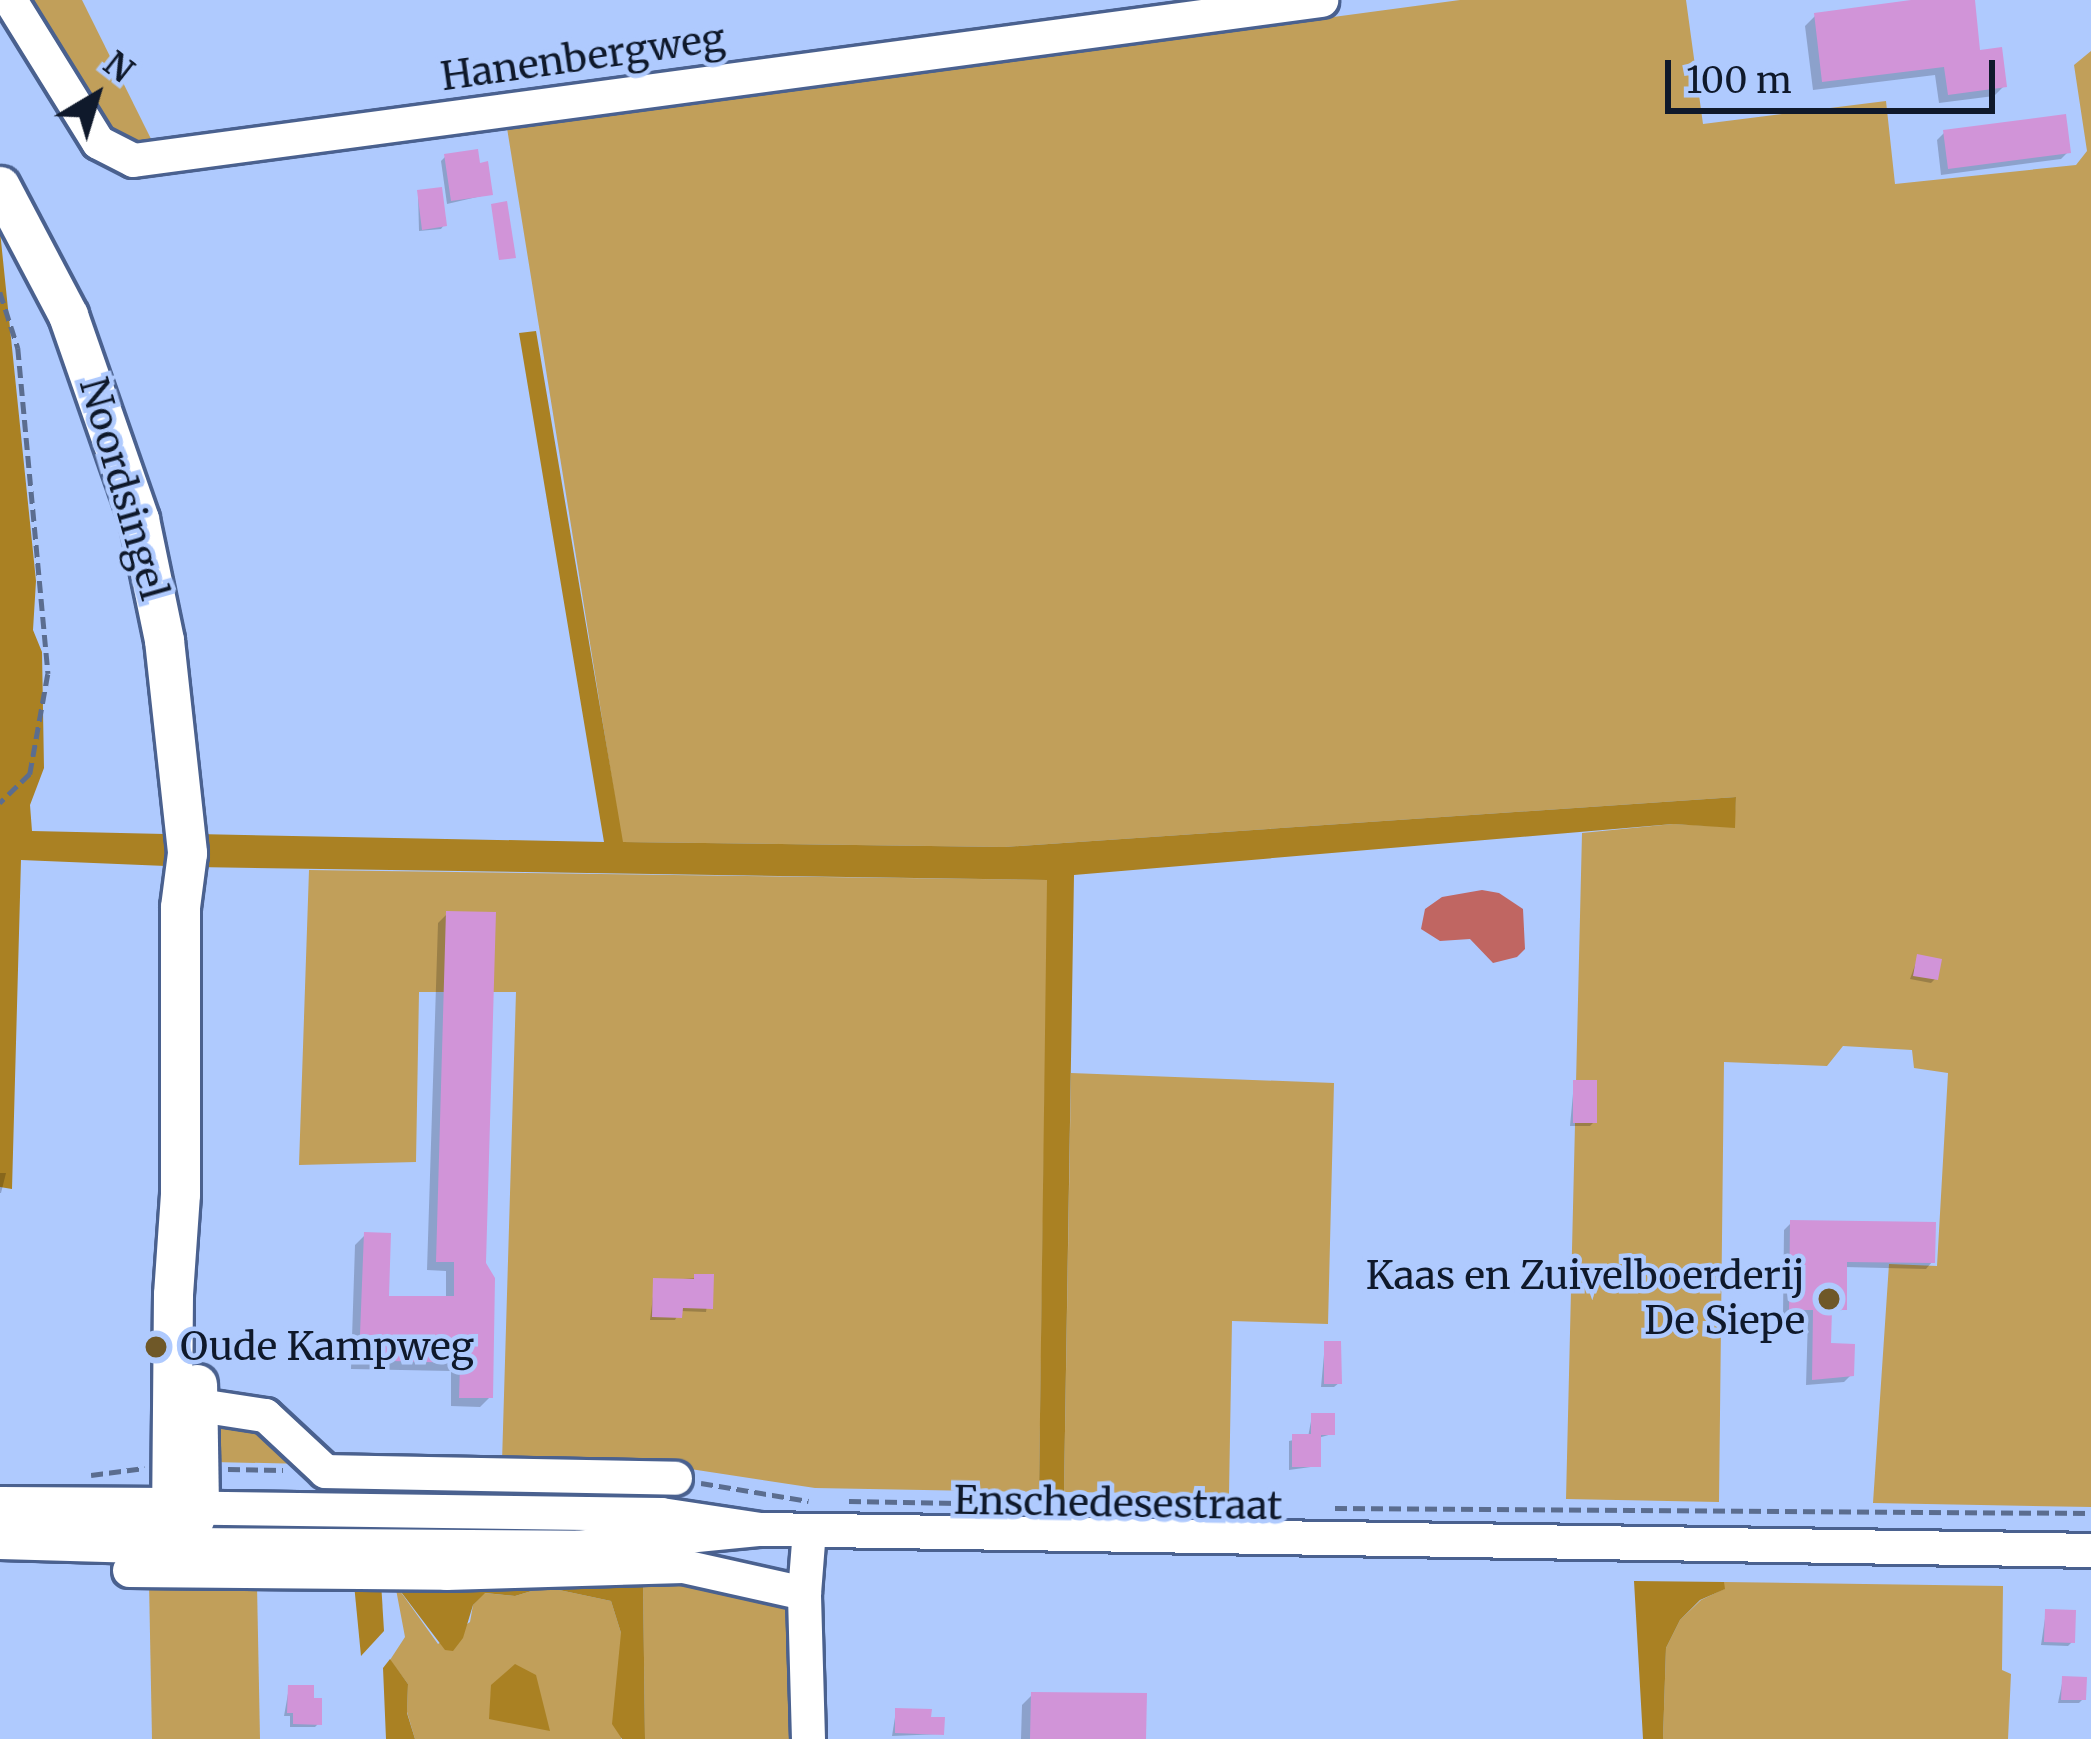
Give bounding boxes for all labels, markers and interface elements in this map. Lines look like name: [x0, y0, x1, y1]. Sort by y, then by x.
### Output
street label: Hanenbergweg: [438, 15, 728, 101]
north arrow: [36, 36, 156, 156]
scale bar: [1671, 36, 2001, 110]
text: N: [96, 43, 141, 91]
text: 100 m: [1686, 58, 1792, 103]
street label: Noordsingel: [69, 373, 177, 605]
place label: Kaas en Zuivelboerderij De Siepe: [1366, 1254, 1805, 1345]
marker: Kaas en Zuivelboerderij De Siepe: [1816, 1286, 1842, 1312]
place label: Oude Kampweg: [180, 1324, 474, 1370]
marker: Oude Kampweg: [143, 1334, 169, 1360]
street label: Enschedesestraat: [953, 1478, 1283, 1530]

